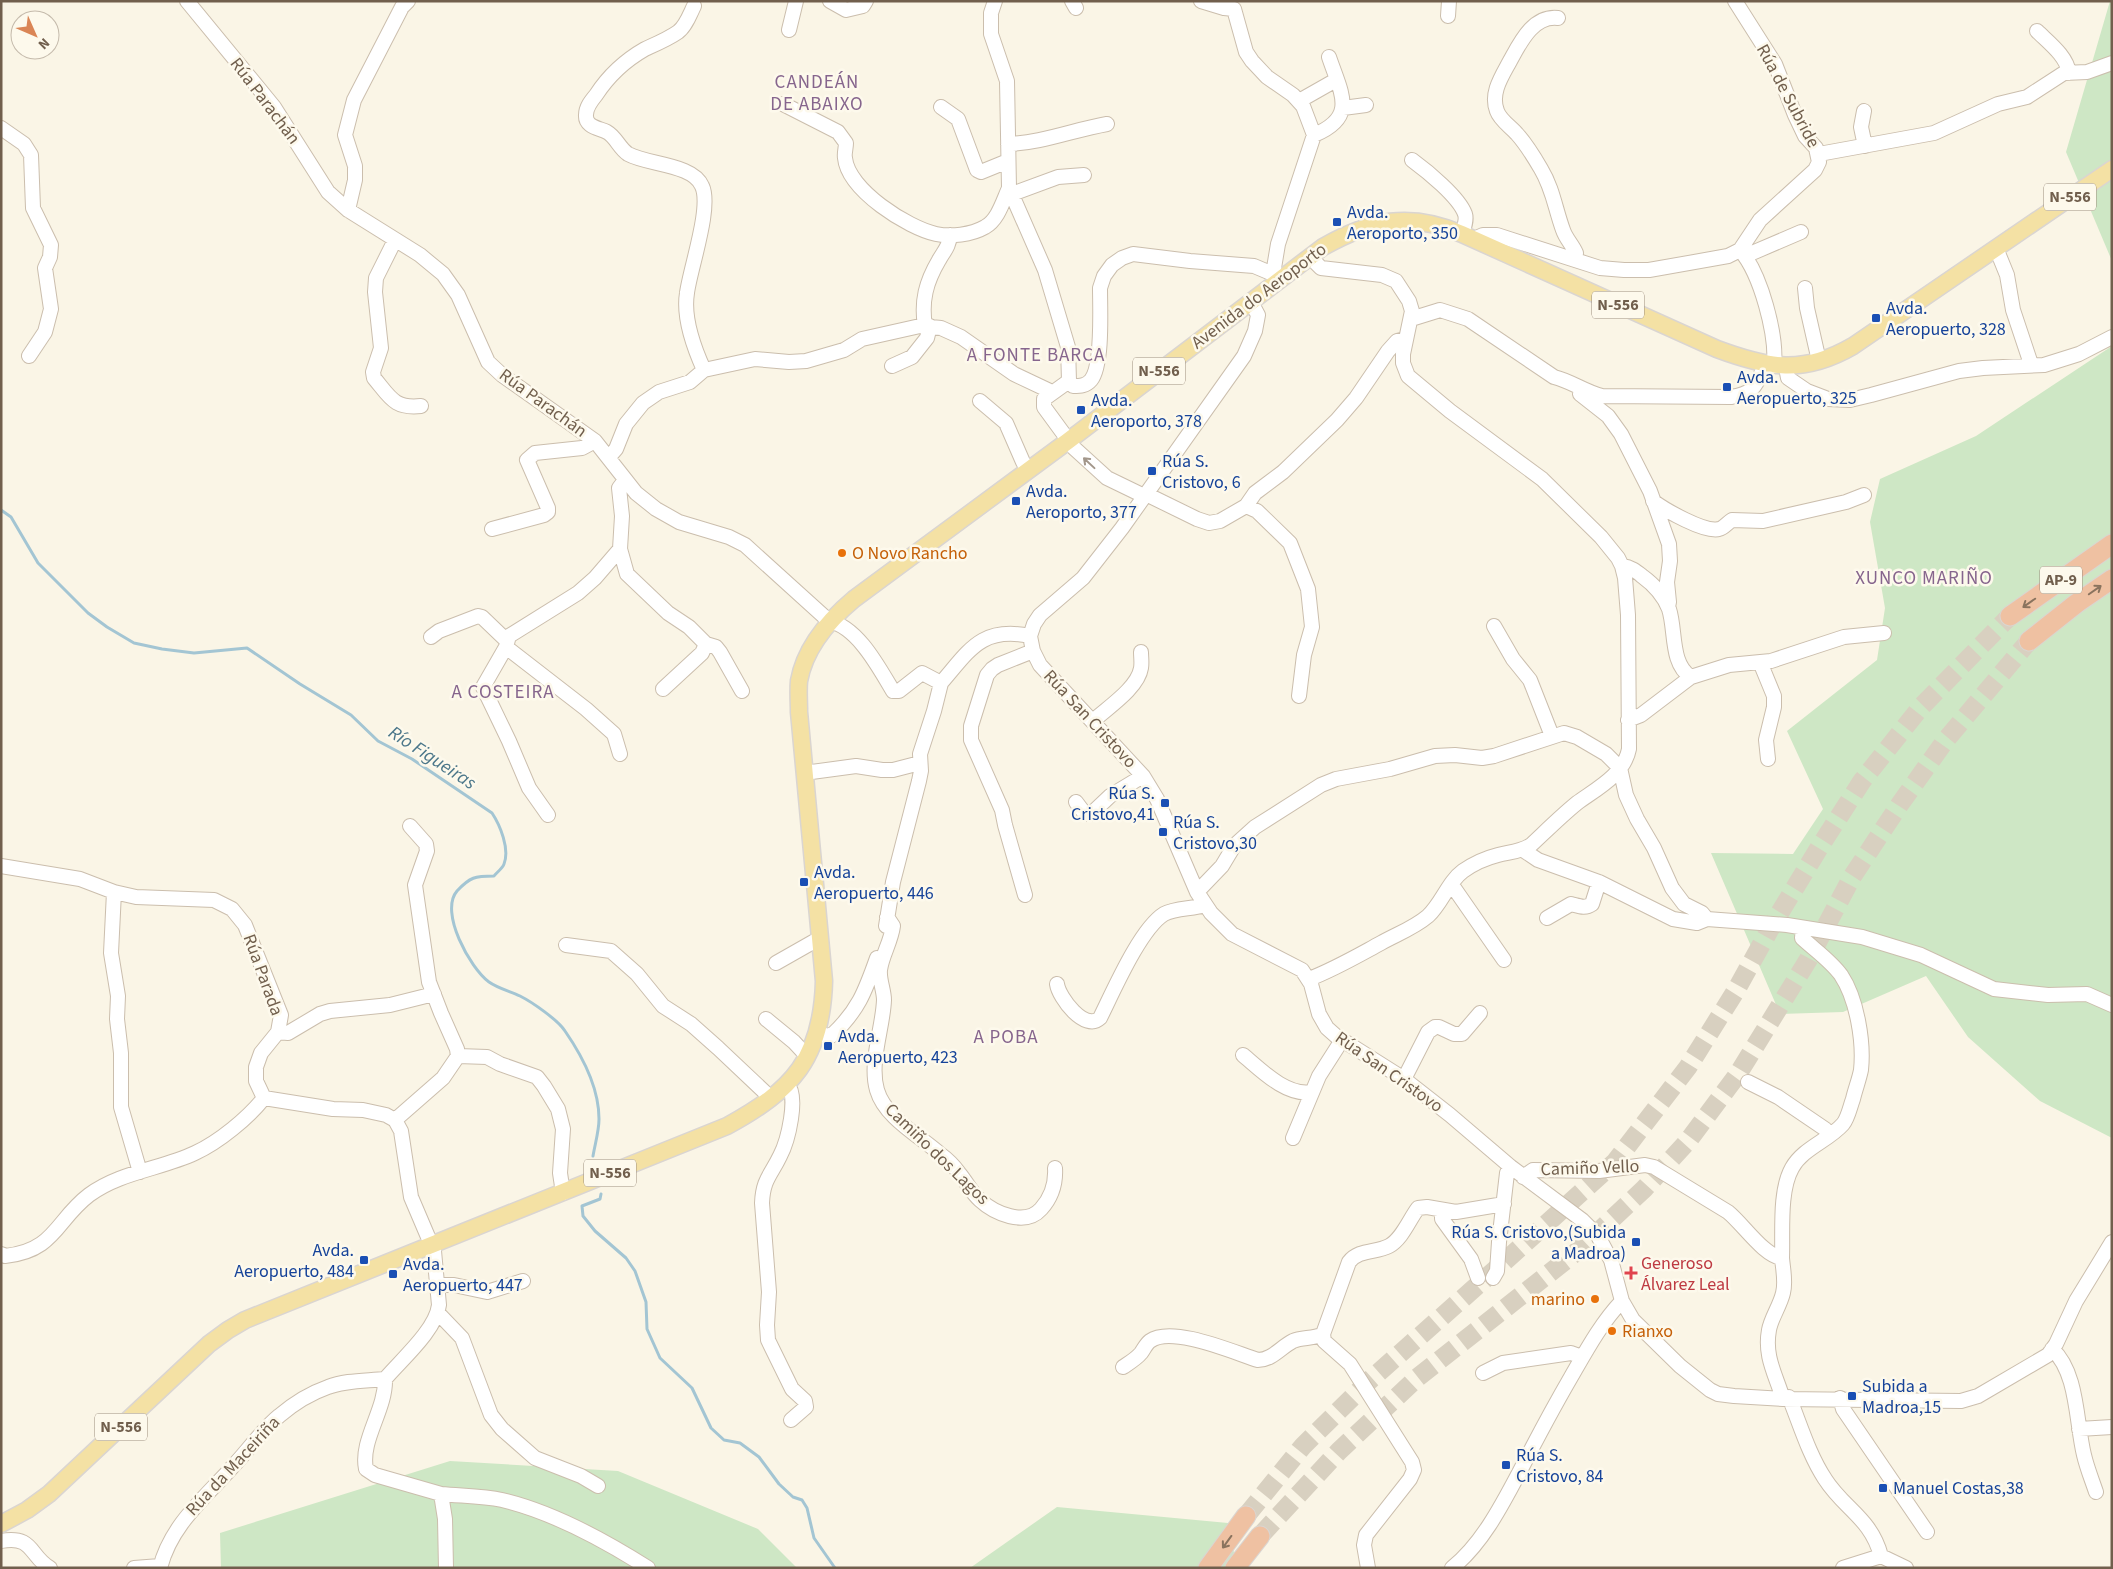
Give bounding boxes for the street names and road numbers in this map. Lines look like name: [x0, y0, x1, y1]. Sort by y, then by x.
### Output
street label: Rúa de Subride: [1750, 40, 1826, 152]
street label: Rúa Parachán: [224, 52, 306, 150]
road number: N-556: [2044, 183, 2096, 210]
street label: Avenida do Aeroporto: [1186, 237, 1332, 355]
road number: N-556: [1592, 292, 1644, 318]
road number: N-556: [1133, 358, 1185, 384]
street label: Rúa Parachán: [494, 363, 592, 443]
road number: AP-9: [2040, 566, 2082, 594]
street label: Rúa San Cristovo: [1038, 664, 1142, 774]
street label: Rúa Parada: [237, 931, 289, 1019]
street label: Rúa San Cristovo: [1330, 1025, 1448, 1119]
street label: Camiño dos Lagos: [879, 1098, 995, 1210]
street label: Camiño Vello: [1540, 1154, 1640, 1182]
road number: N-556: [584, 1160, 636, 1186]
street label: Rúa da Maceiriña: [180, 1411, 286, 1521]
road number: N-556: [95, 1414, 147, 1440]

